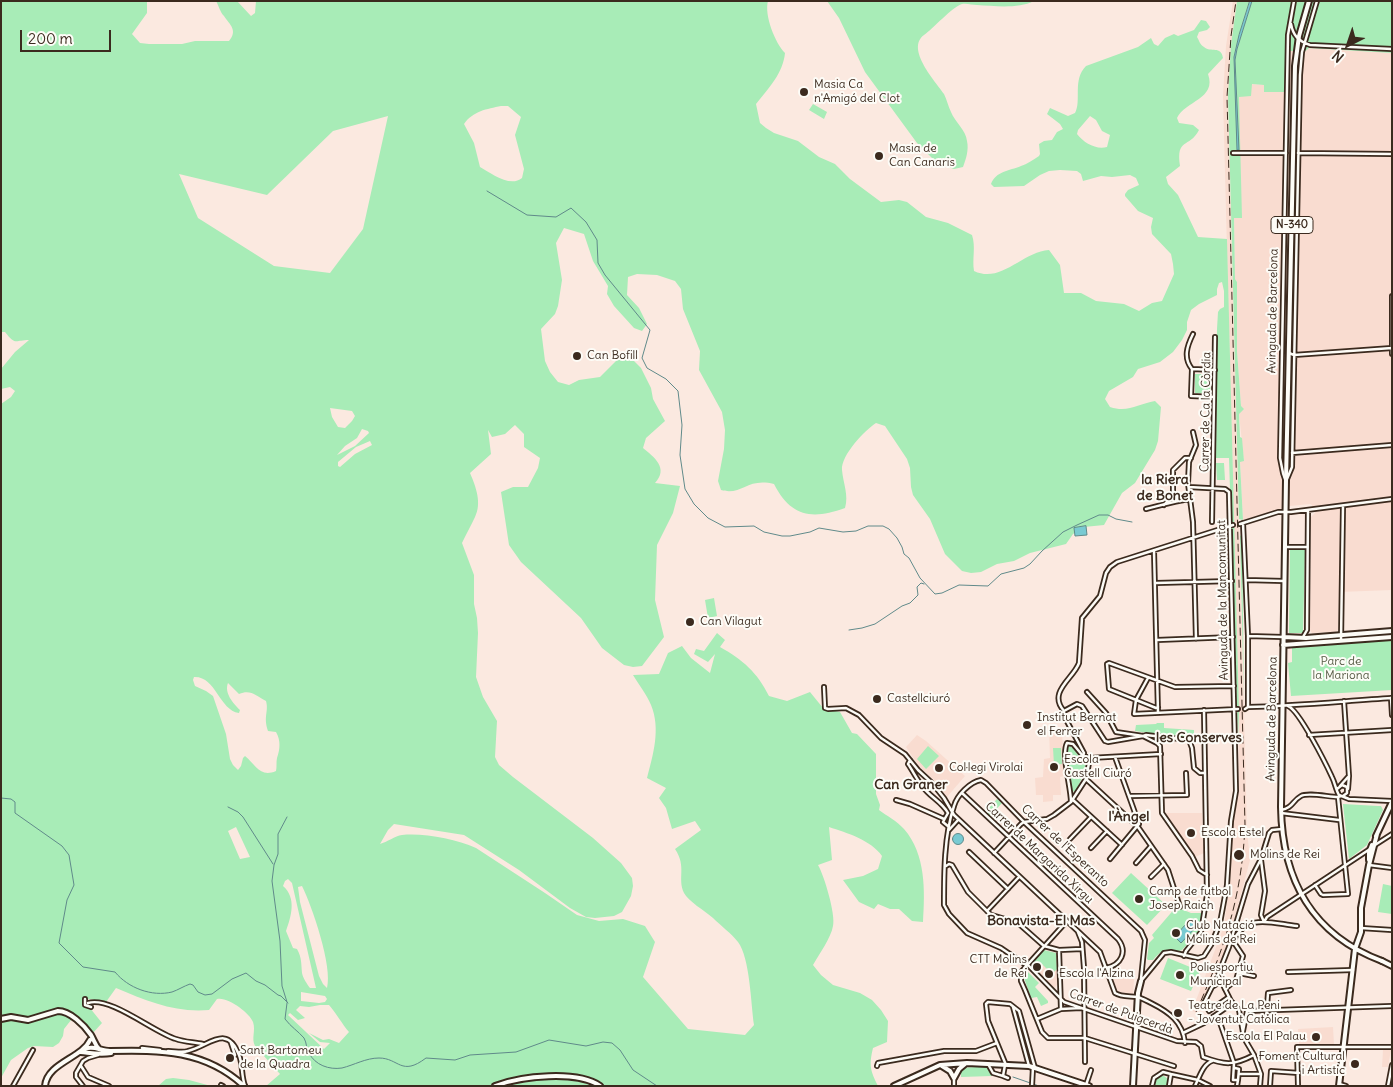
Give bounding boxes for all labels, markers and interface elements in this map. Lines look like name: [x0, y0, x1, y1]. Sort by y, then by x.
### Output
scale bar: [22, 20, 114, 52]
north arrow: [1323, 20, 1373, 70]
text: 200 m: [28, 29, 73, 48]
text: N: [1329, 46, 1348, 66]
place label: Masia Ca n'Amigó del Clot: [814, 78, 900, 106]
marker: Masia Ca n'Amigó del Clot: [798, 86, 810, 98]
place label: Masia de Can Canaris: [889, 142, 955, 170]
marker: Masia de Can Canaris: [873, 150, 885, 162]
road number: N-340: [1271, 216, 1313, 234]
street label: Avinguda de Barcelona: [1265, 248, 1281, 374]
place label: Can Bofill: [587, 349, 638, 363]
marker: Can Bofill: [571, 350, 583, 362]
street label: Carrer de Ca la Còrdia: [1198, 352, 1214, 472]
district label: la Riera de Bonet: [1137, 472, 1193, 504]
street label: Avinguda de la Mancomunitat: [1214, 520, 1232, 680]
place label: Can Vilagut: [700, 615, 762, 629]
marker: Can Vilagut: [684, 616, 696, 628]
park label: Parc de la Mariona: [1312, 655, 1370, 683]
street label: Avinguda de Barcelona: [1264, 656, 1280, 782]
place label: Castellciuró: [887, 692, 950, 706]
marker: Castellciuró: [871, 693, 883, 705]
place label: Institut Bernat el Ferrer: [1037, 711, 1116, 739]
marker: Institut Bernat el Ferrer: [1021, 719, 1033, 731]
district label: les Conserves: [1156, 730, 1242, 746]
place label: Escola Castell Ciuró: [1064, 753, 1132, 781]
place label: Col·legi Virolai: [949, 761, 1023, 775]
marker: Escola Castell Ciuró: [1048, 761, 1060, 773]
marker: Col·legi Virolai: [933, 762, 945, 774]
district label: Can Graner: [874, 777, 948, 793]
street label: Carrer de Margarida Xirgu: [982, 799, 1096, 907]
street label: Carrer de l'Esperanto: [1018, 802, 1112, 890]
district label: l'Àngel: [1109, 809, 1149, 825]
place label: Escola Estel: [1201, 826, 1264, 840]
marker: Escola Estel: [1185, 827, 1197, 839]
marker: Molins de Rei: [1232, 848, 1246, 862]
place label: Molins de Rei: [1250, 848, 1320, 862]
place label: Camp de futbol Josep Raich: [1149, 885, 1231, 913]
marker: Camp de futbol Josep Raich: [1133, 893, 1145, 905]
district label: Bonavista-El Mas: [987, 913, 1095, 929]
place label: Club Natació Molins de Rei: [1186, 919, 1256, 947]
marker: Club Natació Molins de Rei: [1170, 927, 1182, 939]
place label: CTT Molins de Rei: [970, 953, 1027, 981]
marker: CTT Molins de Rei: [1031, 961, 1043, 973]
place label: Poliesportiu Municipal: [1190, 961, 1253, 989]
place label: Escola l'Alzina: [1059, 967, 1134, 981]
marker: Escola l'Alzina: [1043, 968, 1055, 980]
marker: Poliesportiu Municipal: [1174, 969, 1186, 981]
street label: Carrer de Puigcerdà: [1067, 987, 1175, 1037]
place label: Teatre de La Peni - Joventut Catòlica: [1188, 999, 1290, 1027]
marker: Teatre de La Peni - Joventut Catòlica: [1172, 1007, 1184, 1019]
place label: Escola El Palau: [1225, 1030, 1306, 1044]
marker: Escola El Palau: [1310, 1031, 1322, 1043]
place label: Sant Bartomeu de la Quadra: [240, 1044, 322, 1072]
place label: Foment Cultural i Artistic: [1258, 1050, 1345, 1078]
marker: Sant Bartomeu de la Quadra: [224, 1052, 236, 1064]
marker: Foment Cultural i Artistic: [1349, 1058, 1361, 1070]

